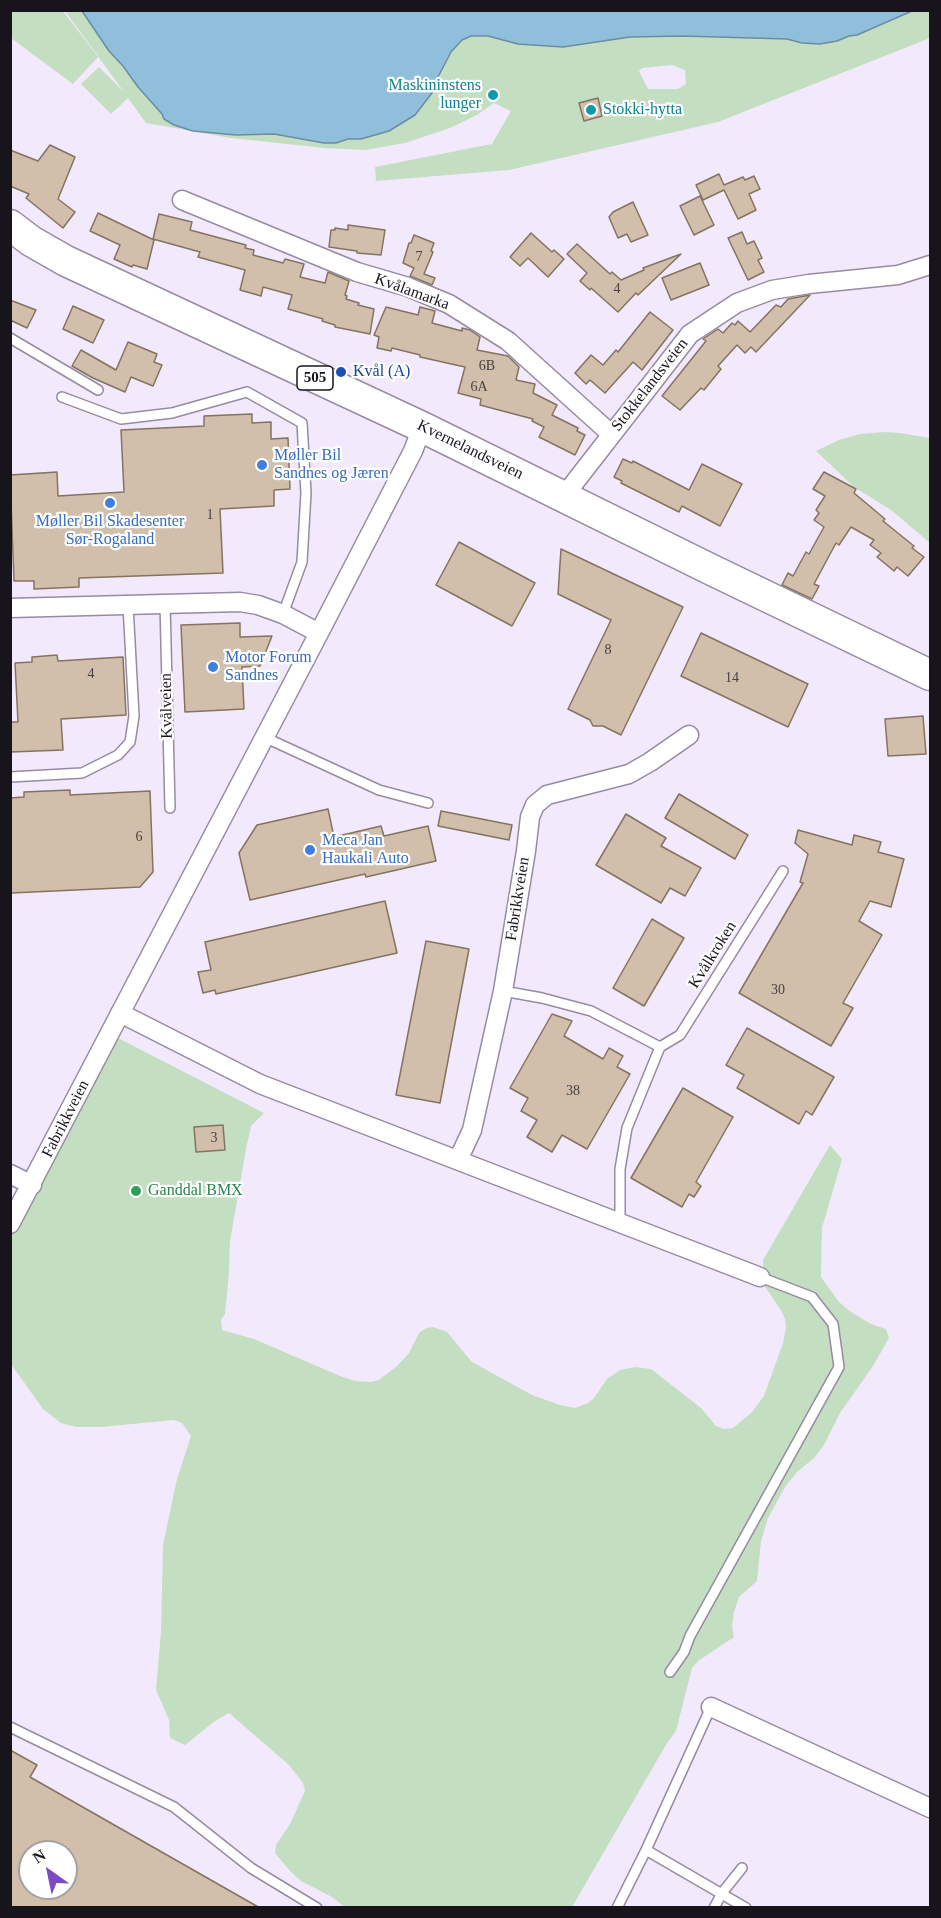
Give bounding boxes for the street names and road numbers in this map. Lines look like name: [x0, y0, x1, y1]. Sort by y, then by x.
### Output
street label: Kvålamarka: [372, 270, 452, 314]
street label: Stokkelandsveien: [608, 335, 692, 435]
road number: 505: [297, 366, 333, 390]
street label: Kvernelandsveien: [414, 416, 526, 484]
street label: Kvålveien: [157, 673, 177, 739]
street label: Fabrikkveien: [502, 856, 534, 942]
street label: Kvålkroken: [685, 918, 741, 992]
street label: Fabrikkveien: [38, 1077, 94, 1161]

